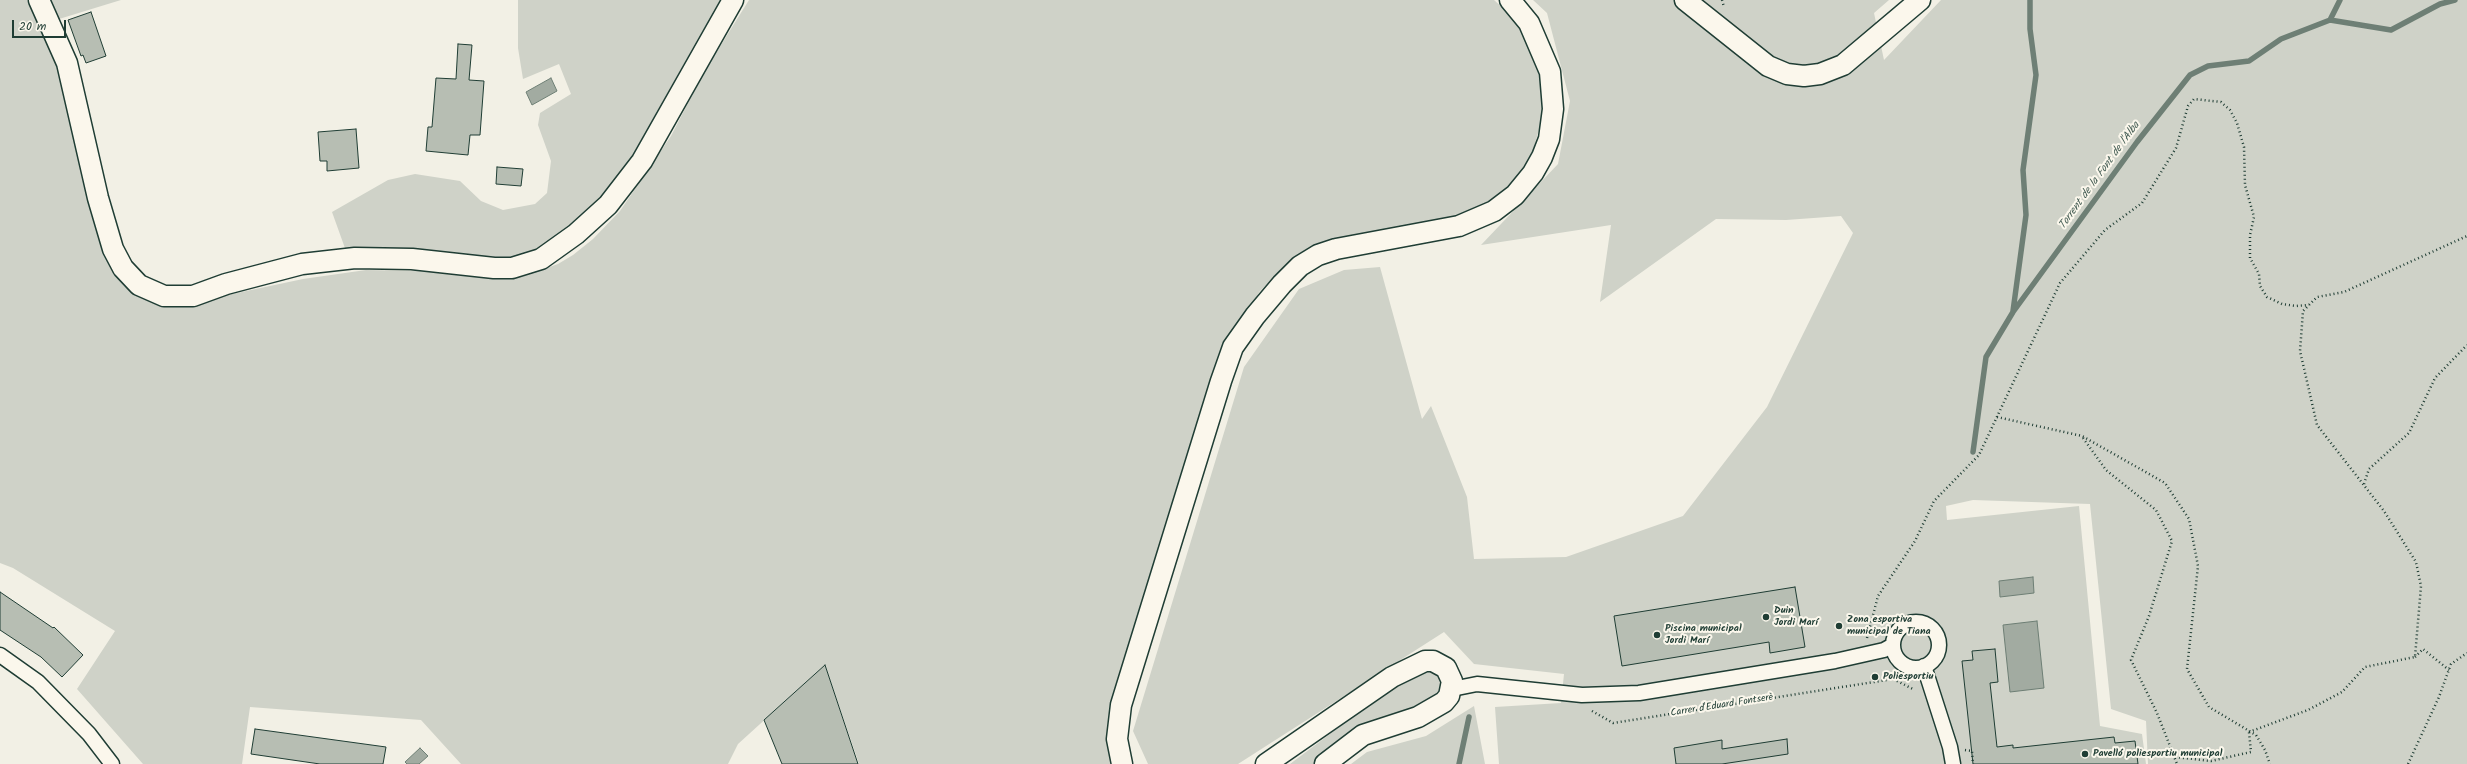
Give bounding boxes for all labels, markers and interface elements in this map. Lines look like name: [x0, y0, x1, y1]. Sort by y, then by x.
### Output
scale bar: [14, 12, 68, 38]
text: 20 m: [19, 17, 46, 36]
water label: Torrent de la Font de l'Alba: [2057, 120, 2143, 232]
place label: Duin Jordi Marí: [1774, 605, 1818, 628]
marker: Duin Jordi Marí: [1761, 612, 1771, 622]
place label: Zona esportiva municipal de Tiana: [1847, 614, 1931, 638]
marker: Zona esportiva municipal de Tiana: [1834, 621, 1844, 631]
place label: Piscina municipal Jordi Marí: [1665, 623, 1742, 646]
marker: Piscina municipal Jordi Marí: [1652, 630, 1662, 640]
place label: Poliesportiu: [1883, 671, 1933, 683]
marker: Poliesportiu: [1870, 672, 1880, 682]
street label: Carrer d'Eduard Fontserè: [1670, 692, 1774, 720]
place label: Pavelló poliesportiu municipal: [2093, 748, 2222, 760]
marker: Pavelló poliesportiu municipal: [2080, 749, 2090, 759]

